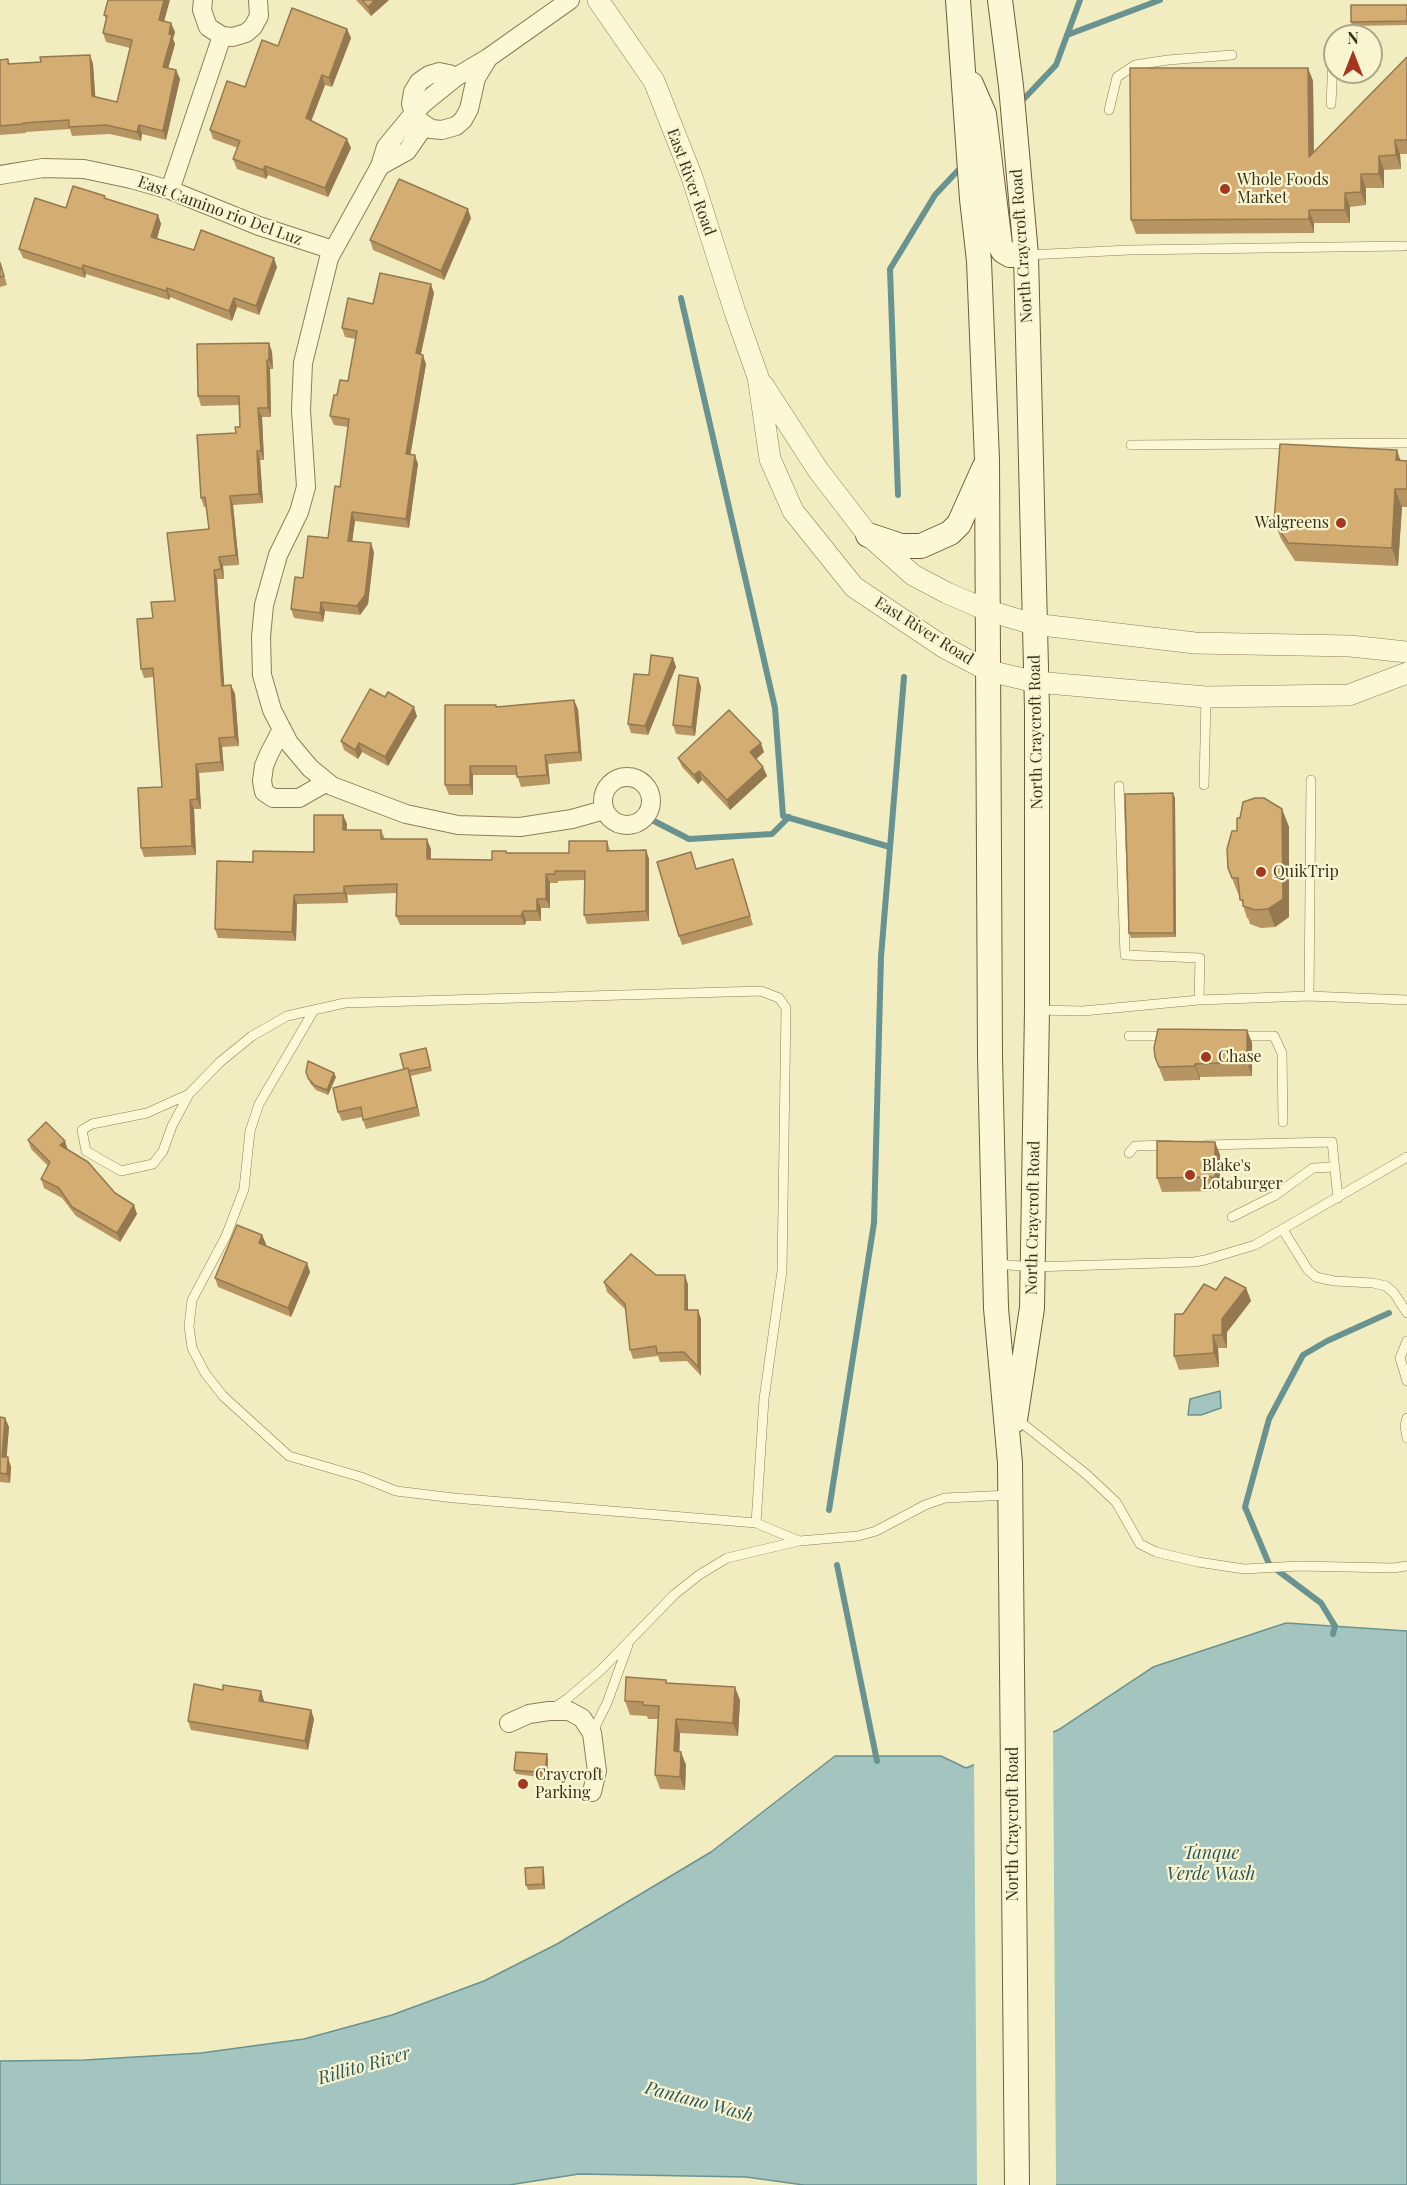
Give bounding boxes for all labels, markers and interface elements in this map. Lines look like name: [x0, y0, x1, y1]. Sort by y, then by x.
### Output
north arrow: [1323, 24, 1383, 84]
text: N: [1347, 27, 1359, 48]
street label: East River Road: [663, 126, 719, 238]
street label: North Craycroft Road: [1007, 168, 1037, 324]
place label: Whole Foods Market: [1237, 170, 1329, 208]
street label: East Camino rio Del Luz: [135, 172, 305, 250]
marker: Whole Foods Market: [1218, 182, 1232, 196]
place label: Walgreens: [1255, 513, 1329, 533]
marker: Walgreens: [1334, 516, 1348, 530]
street label: East River Road: [871, 593, 977, 669]
street label: North Craycroft Road: [1025, 655, 1047, 809]
place label: QuikTrip: [1273, 862, 1339, 882]
marker: QuikTrip: [1254, 865, 1268, 879]
place label: Chase: [1218, 1047, 1262, 1067]
marker: Chase: [1199, 1050, 1213, 1064]
street label: North Craycroft Road: [1022, 1141, 1044, 1295]
place label: Blake's Lotaburger: [1202, 1156, 1283, 1194]
marker: Blake's Lotaburger: [1183, 1168, 1197, 1182]
street label: North Craycroft Road: [1003, 1747, 1023, 1901]
place label: Craycroft Parking: [535, 1765, 603, 1803]
marker: Craycroft Parking: [516, 1777, 530, 1791]
water label: Tanque Verde Wash: [1167, 1842, 1255, 1884]
water label: Rillito River: [315, 2043, 413, 2089]
water label: Pantano Wash: [643, 2077, 755, 2127]

